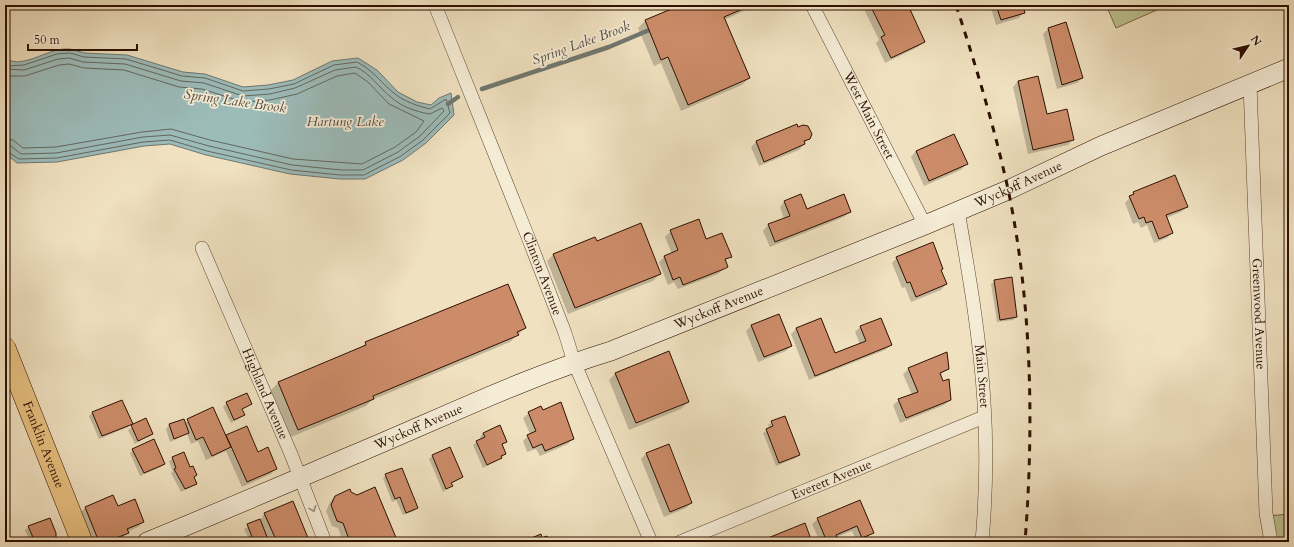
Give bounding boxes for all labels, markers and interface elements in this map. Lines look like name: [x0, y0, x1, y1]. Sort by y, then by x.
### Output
water label: Spring Lake Brook: [529, 16, 633, 70]
scale bar: [28, 26, 137, 52]
north arrow: [1228, 26, 1268, 66]
text: 50 m: [34, 32, 61, 48]
text: N: [1247, 32, 1265, 49]
street label: West Main Street: [838, 68, 899, 162]
water label: Spring Lake Brook: [182, 84, 288, 118]
water label: Hartung Lake: [306, 112, 384, 131]
street label: Wyckoff Avenue: [971, 157, 1065, 213]
street label: Clinton Avenue: [518, 229, 566, 318]
street label: Greenwood Avenue: [1247, 258, 1270, 370]
street label: Wyckoff Avenue: [671, 282, 766, 334]
street label: Main Street: [970, 344, 993, 409]
street label: Highland Avenue: [237, 345, 293, 443]
street label: Franklin Avenue: [18, 399, 69, 491]
street label: Wyckoff Avenue: [371, 400, 466, 454]
street label: Everett Avenue: [789, 455, 875, 504]
one-way arrow: [308, 506, 316, 513]

